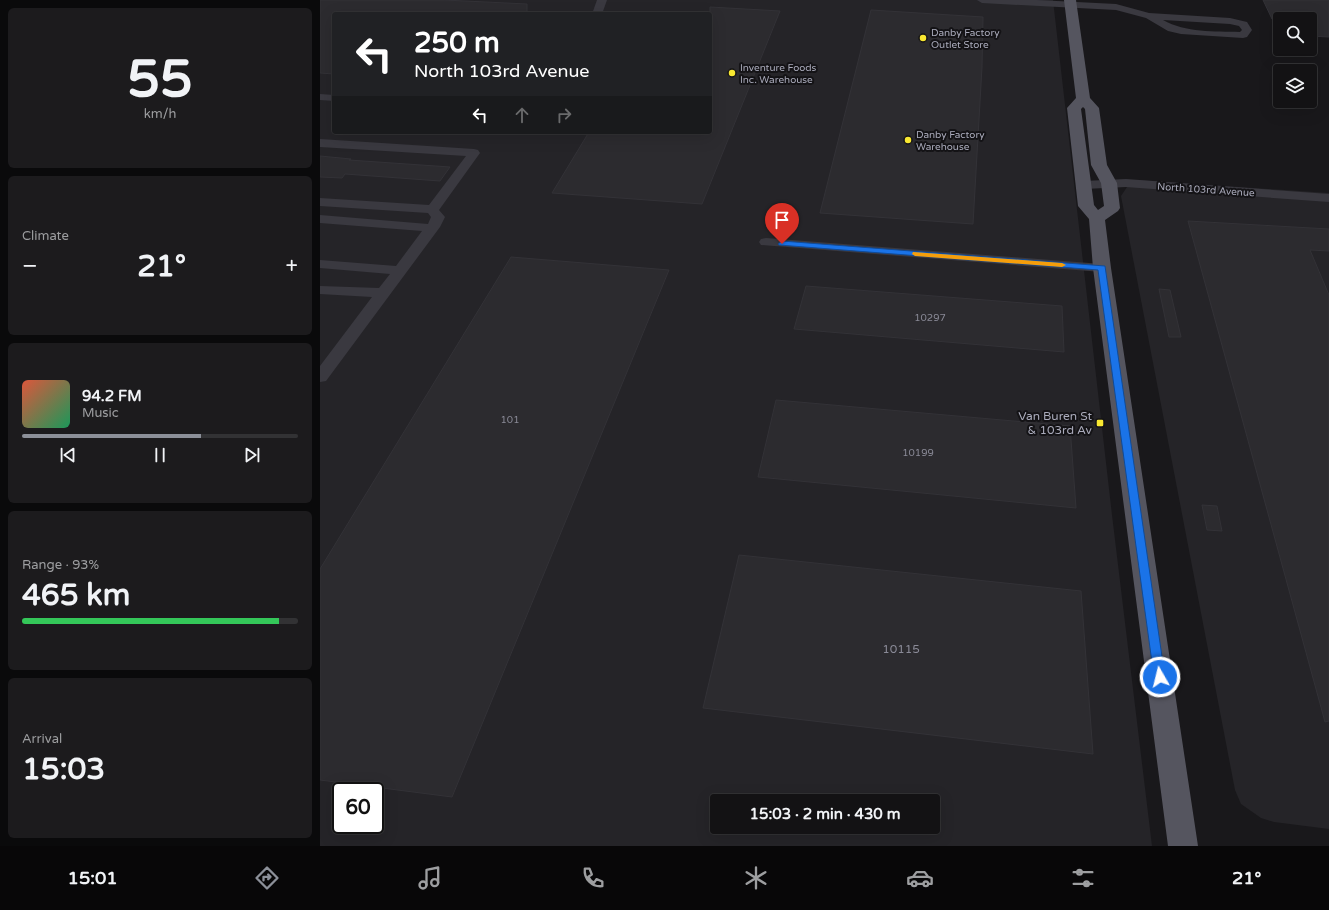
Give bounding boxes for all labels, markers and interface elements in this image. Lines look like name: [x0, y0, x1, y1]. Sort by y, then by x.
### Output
map controls: [1273, 12, 1317, 108]
button: search: [1273, 12, 1317, 56]
text: 250 m: [414, 26, 500, 60]
place label: Danby Factory Outlet Store: [931, 27, 1000, 51]
icon: left: [348, 28, 400, 80]
marker: Danby Factory Outlet Store: [918, 33, 928, 43]
text: 55: [127, 48, 193, 111]
text: North 103rd Avenue: [414, 60, 590, 82]
place label: Inventure Foods Inc. Warehouse: [740, 62, 817, 86]
button: layers: [1273, 64, 1317, 108]
marker: Inventure Foods Inc. Warehouse: [727, 68, 737, 78]
icon: left: [469, 104, 491, 126]
icon: ahead: [511, 104, 533, 126]
icon: right: [553, 104, 575, 126]
text: km/h: [144, 106, 176, 122]
place label: Danby Factory Warehouse: [916, 129, 985, 153]
marker: Danby Factory Warehouse: [903, 135, 913, 145]
street label: North 103rd Avenue: [1157, 181, 1255, 199]
pin: [765, 203, 799, 244]
icon: arrive: [771, 209, 793, 231]
text: Climate: [22, 228, 69, 244]
text: 21°: [137, 248, 186, 285]
text: −: [22, 253, 38, 279]
text: +: [286, 253, 298, 279]
house number: 10297: [914, 312, 946, 324]
text: 94.2 FM: [82, 387, 142, 405]
text: Music: [82, 405, 119, 421]
place label: Van Buren St & 103rd Av: [1018, 409, 1093, 437]
house number: 101: [501, 414, 519, 426]
marker: Van Buren St & 103rd Av: [1095, 418, 1105, 428]
icon: previous: [57, 444, 79, 466]
icon: pause: [149, 444, 171, 466]
icon: next: [241, 444, 263, 466]
house number: 10199: [902, 447, 934, 459]
text: Range · 93%: [22, 557, 99, 573]
text: 465 km: [22, 577, 130, 614]
house number: 10115: [882, 642, 920, 656]
position arrow: [1139, 656, 1181, 698]
text: Arrival: [22, 731, 62, 747]
text: 15:03: [22, 751, 105, 788]
speed limit sign: 60: [332, 782, 384, 834]
text: 15:03 · 2 min · 430 m: [750, 805, 900, 823]
icon: directions: [253, 864, 281, 892]
icon: music: [416, 864, 444, 892]
icon: phone: [579, 864, 607, 892]
icon: climate: [742, 864, 770, 892]
icon: car: [906, 864, 934, 892]
icon: filters: [1069, 864, 1097, 892]
text: 15:01: [68, 867, 118, 889]
text: 21°: [1232, 867, 1261, 889]

